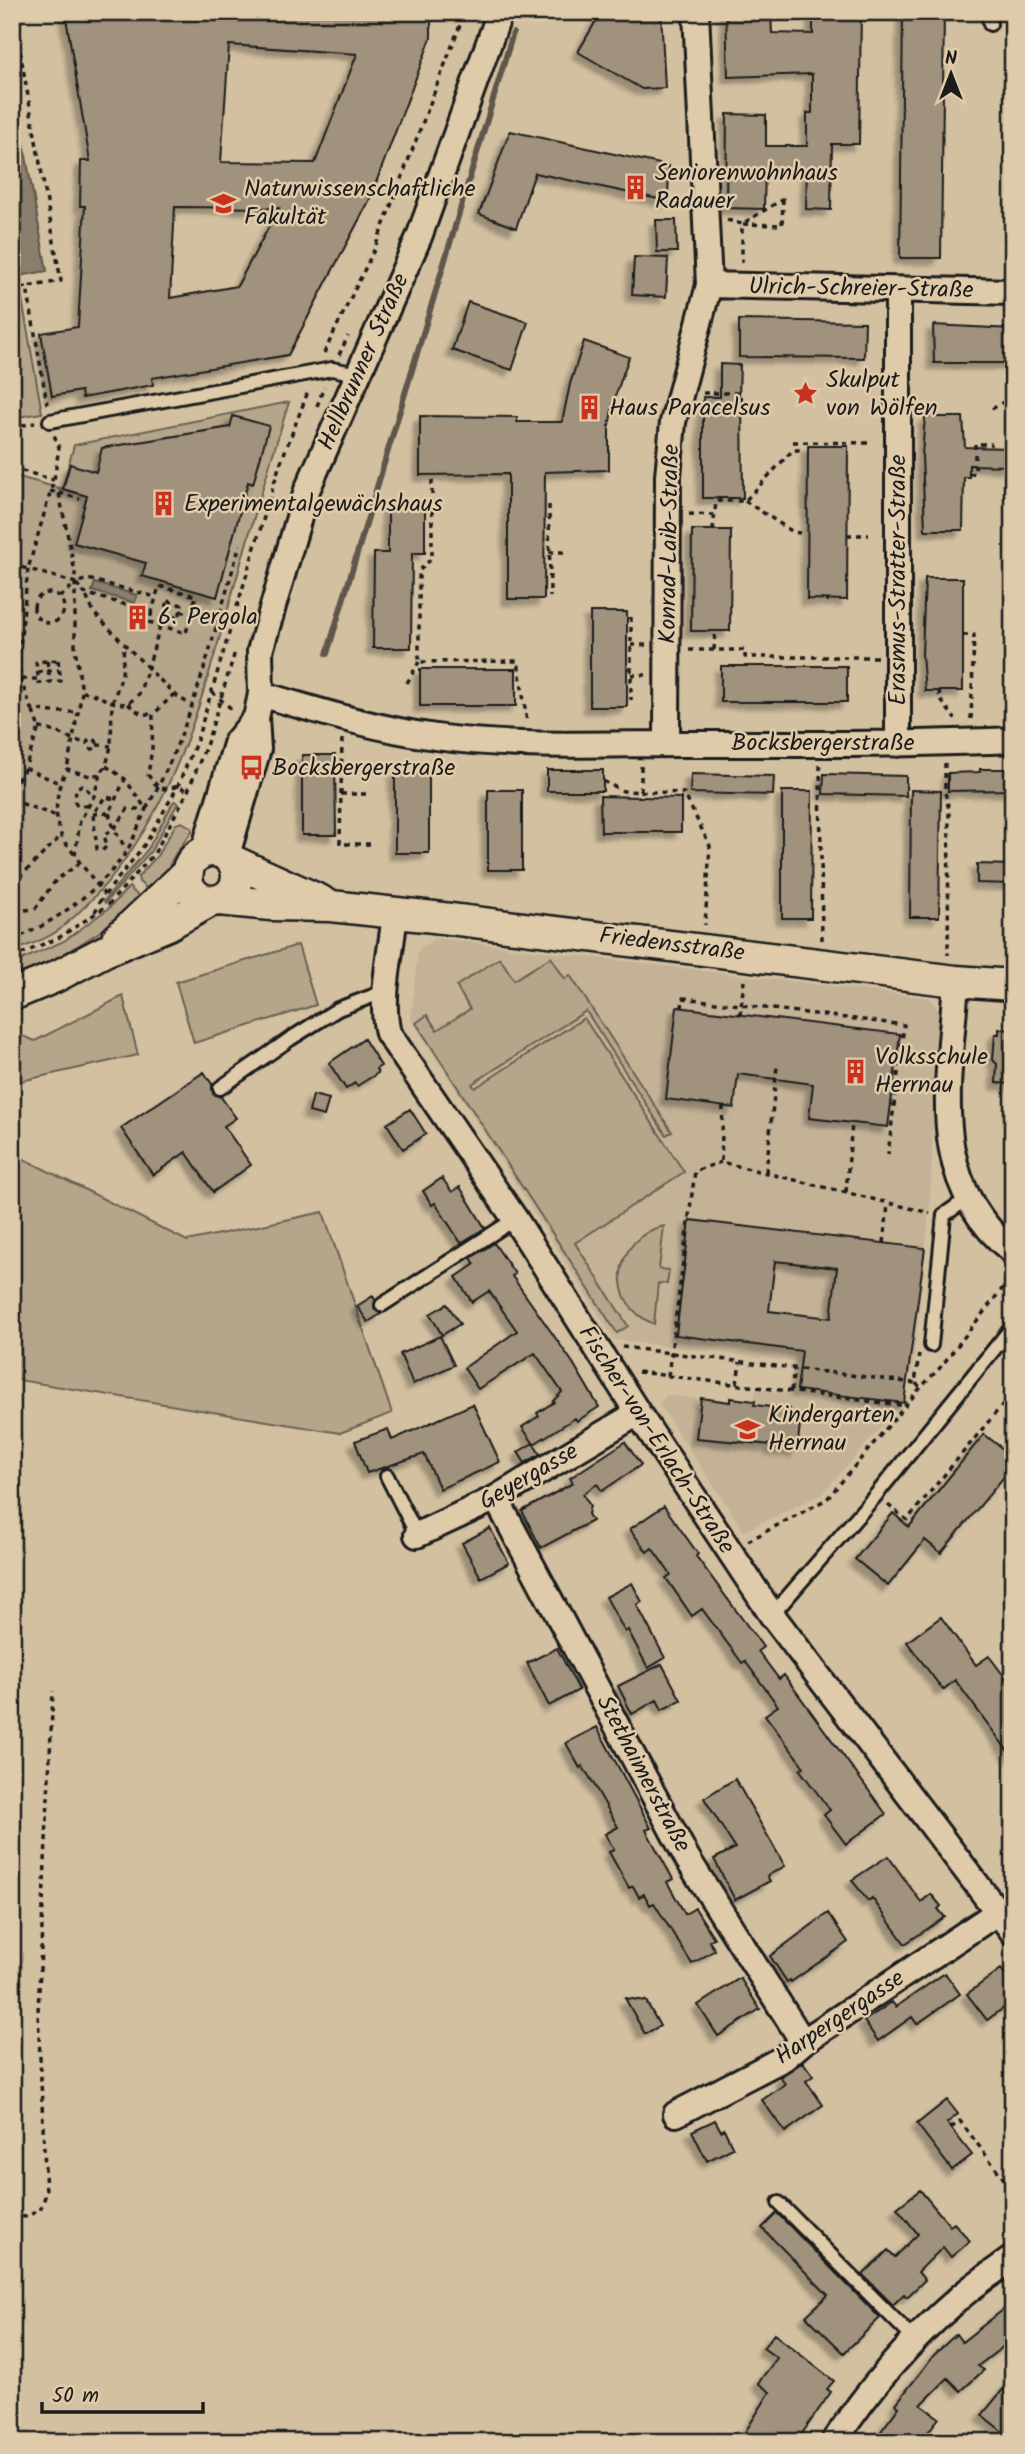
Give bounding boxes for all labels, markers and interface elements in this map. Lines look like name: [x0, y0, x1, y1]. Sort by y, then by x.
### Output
north arrow: [916, 38, 986, 108]
text: N: [945, 44, 957, 74]
place label: Seniorenwohnhaus Radauer: [655, 154, 838, 221]
place label: Naturwissenschaftliche Fakultät: [244, 170, 476, 237]
building icon: Seniorenwohnhaus Radauer: [621, 173, 649, 201]
school or university icon: Naturwissenschaftliche Fakultät: [210, 189, 238, 217]
street label: Hellbrunner Straße: [307, 267, 421, 457]
street label: Ulrich-Schreier-Straße: [748, 268, 974, 310]
place label: Skulput von Wölfen: [826, 361, 938, 428]
place icon: Skulput von Wölfen: [792, 380, 820, 408]
place label: Haus Paracelsus: [609, 389, 771, 428]
building icon: Haus Paracelsus: [575, 394, 603, 422]
street label: Konrad-Laib-Straße: [649, 444, 691, 644]
street label: Erasmus-Stratter-Straße: [879, 454, 918, 706]
place label: Experimentalgewächshaus: [184, 485, 443, 524]
building icon: Experimentalgewächshaus: [150, 490, 178, 518]
place label: 6. Pergola: [158, 598, 258, 637]
building icon: 6. Pergola: [124, 603, 152, 631]
street label: Bocksbergerstraße: [731, 724, 915, 763]
place label: Bocksbergerstraße: [272, 749, 456, 788]
bus stop icon: Bocksbergerstraße: [238, 754, 266, 782]
street label: Friedensstraße: [597, 917, 747, 973]
place label: Volksschule Herrnau: [875, 1038, 988, 1105]
building icon: Volksschule Herrnau: [841, 1057, 869, 1085]
street label: Fischer-von-Erlach-Straße: [567, 1318, 745, 1562]
place label: Kindergarten Herrnau: [768, 1396, 895, 1463]
school or university icon: Kindergarten Herrnau: [734, 1415, 762, 1443]
street label: Geyergasse: [472, 1433, 586, 1521]
street label: Stethaimerstraße: [585, 1688, 701, 1860]
street label: Harpergergasse: [767, 1960, 913, 2076]
scale bar: [42, 2370, 203, 2414]
text: 50 m: [52, 2380, 99, 2413]

